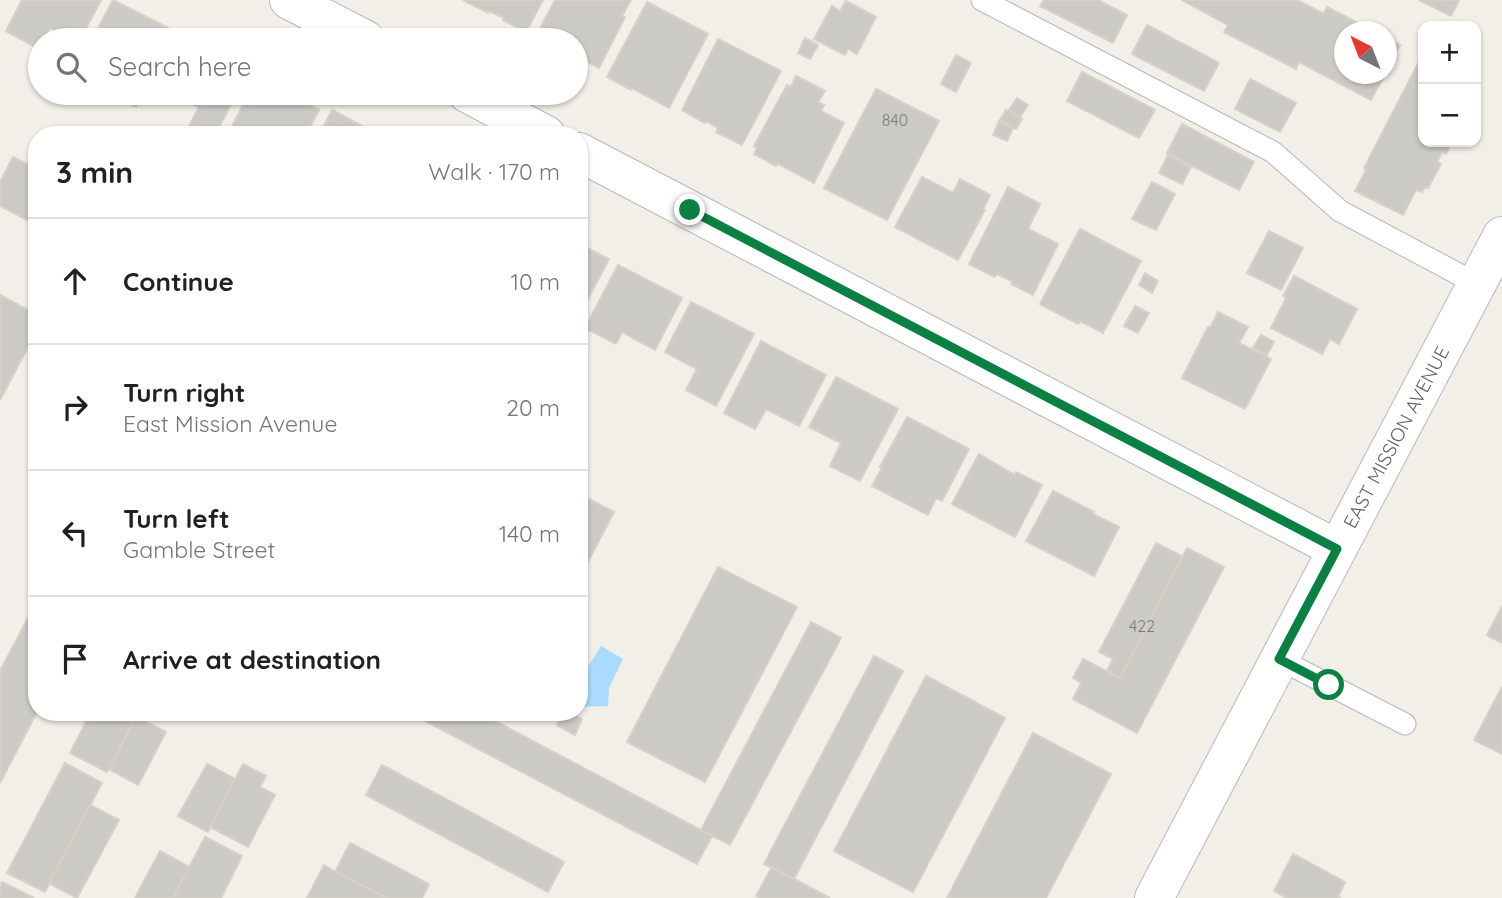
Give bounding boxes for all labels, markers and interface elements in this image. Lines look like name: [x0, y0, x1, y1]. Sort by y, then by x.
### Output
north arrow: [1334, 21, 1397, 84]
map controls: [1418, 21, 1481, 147]
button: +: [1418, 21, 1481, 84]
search box: [28, 28, 588, 105]
icon: search: [52, 48, 90, 86]
text: Search here: [108, 50, 252, 83]
button: −: [1418, 84, 1481, 147]
house number: 840: [882, 110, 908, 130]
text: 3 min: [56, 153, 133, 191]
text: Walk · 170 m: [428, 157, 560, 186]
route end: [674, 194, 705, 225]
icon: ahead: [56, 262, 94, 300]
text: Continue: [123, 265, 234, 298]
text: 10 m: [511, 267, 560, 296]
street label: EAST MISSION AVENUE: [1338, 342, 1454, 532]
text: Turn right: [123, 376, 245, 409]
icon: right: [56, 388, 94, 426]
text: 20 m: [506, 393, 560, 422]
text: East Mission Avenue: [123, 409, 337, 438]
text: Turn left: [123, 502, 230, 535]
icon: left: [56, 514, 94, 552]
text: 140 m: [499, 519, 560, 548]
text: Gamble Street: [123, 535, 275, 564]
house number: 422: [1129, 616, 1155, 636]
icon: arrive: [56, 640, 94, 678]
text: Arrive at destination: [123, 643, 381, 676]
route start: [1313, 669, 1344, 700]

